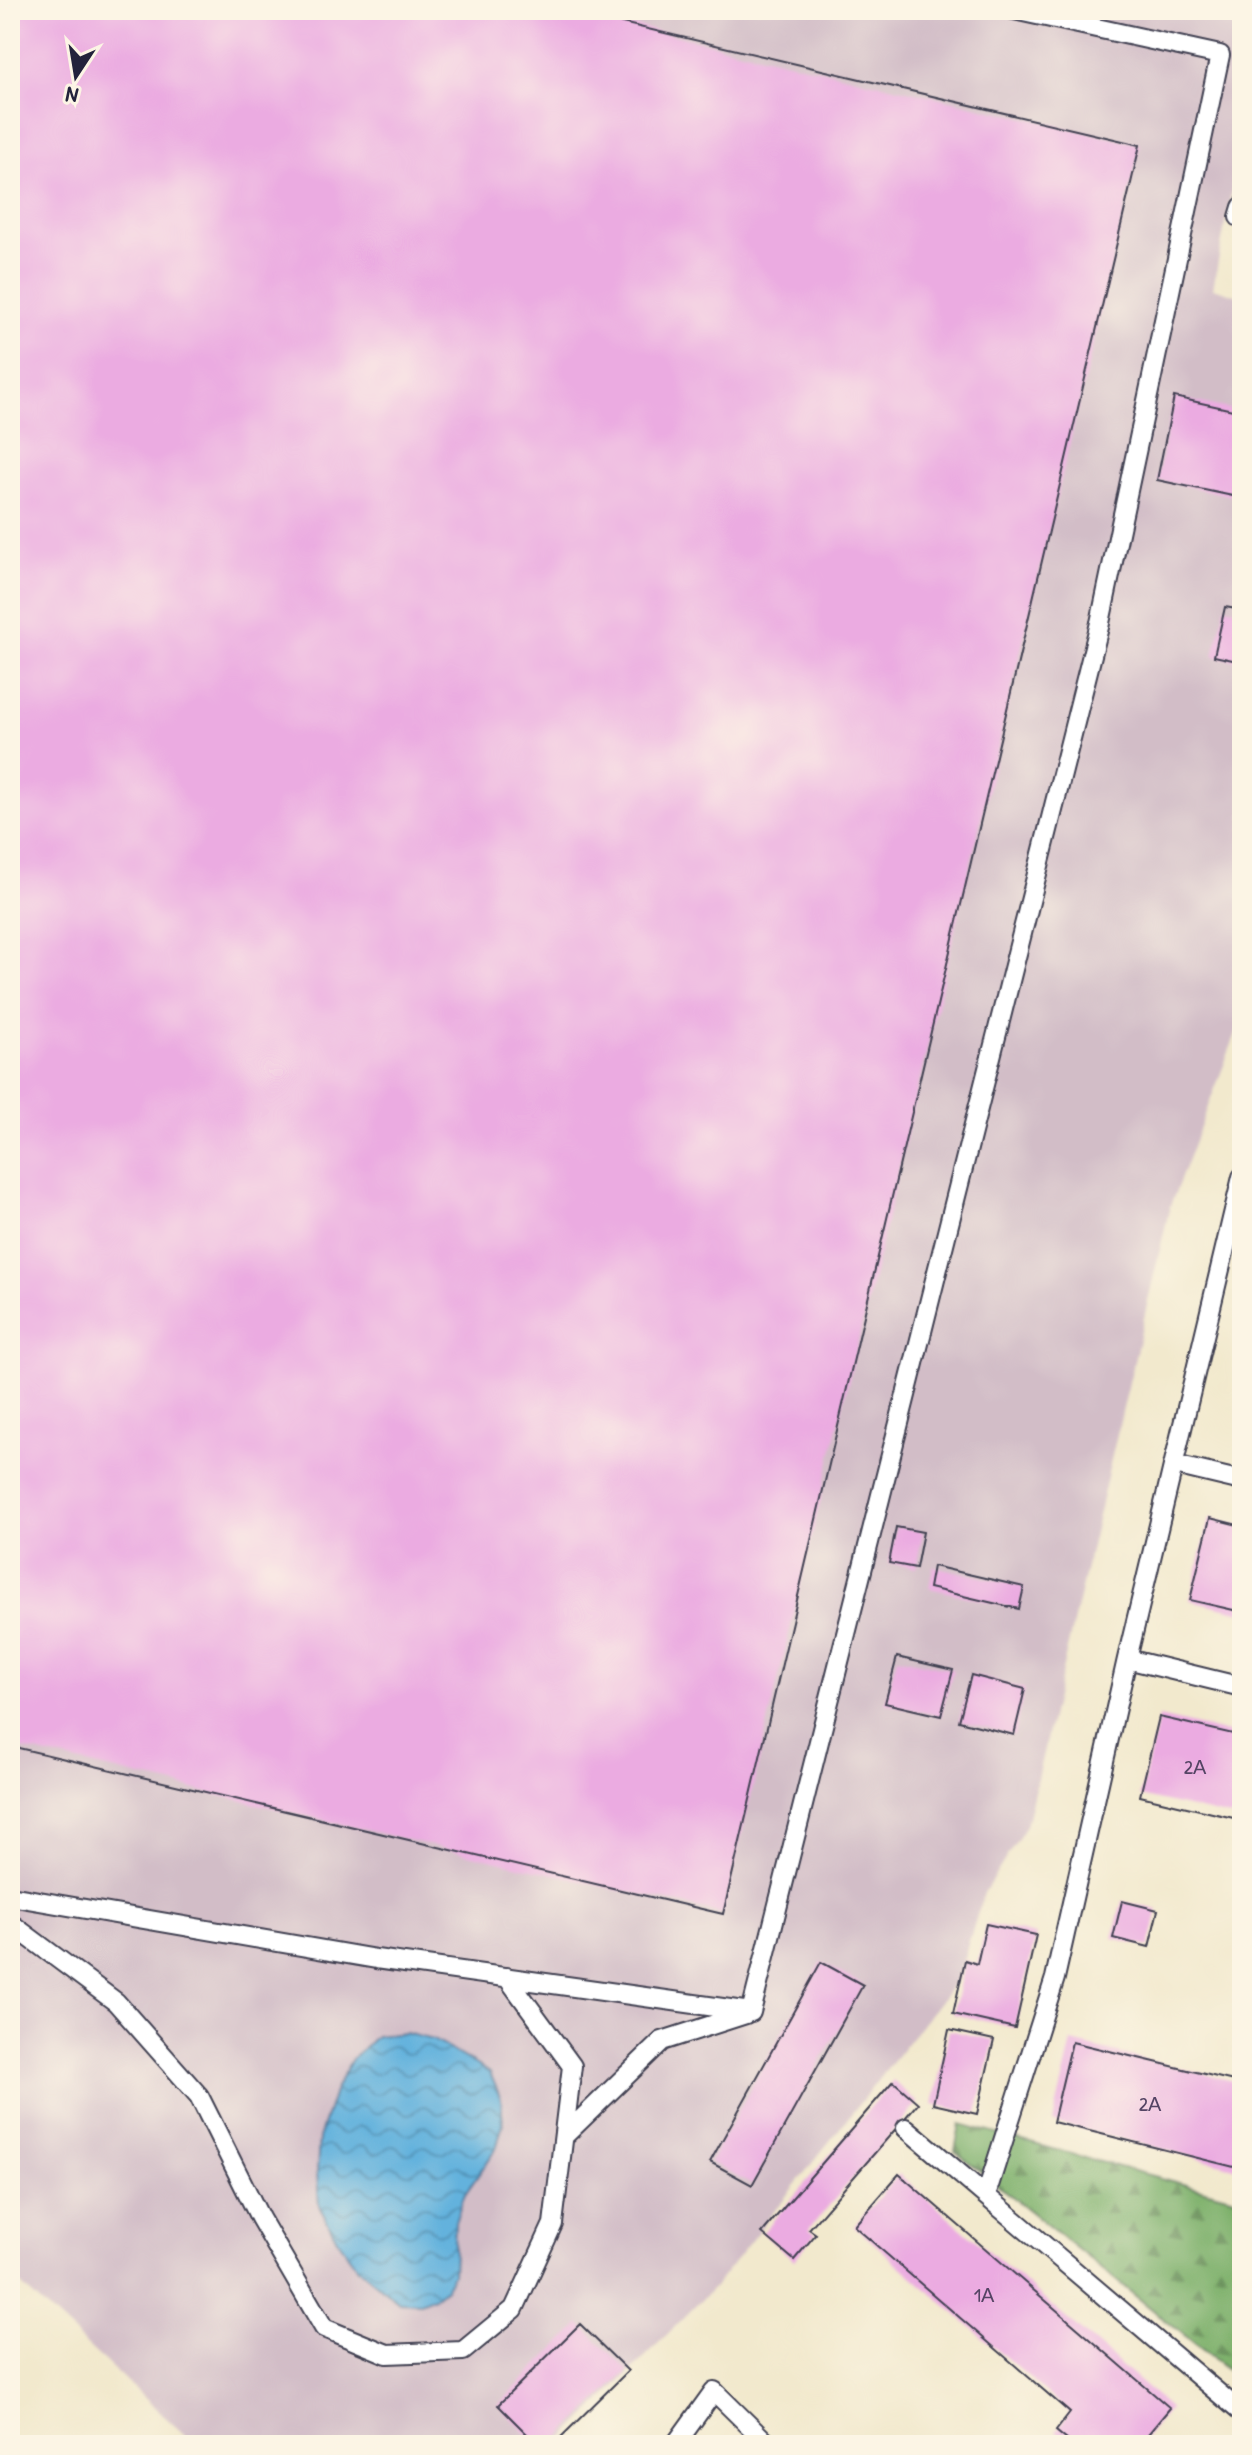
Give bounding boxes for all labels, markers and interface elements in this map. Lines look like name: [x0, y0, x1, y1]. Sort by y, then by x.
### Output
north arrow: [36, 36, 116, 116]
text: N: [63, 80, 81, 111]
house number: 2А: [1184, 1753, 1207, 1780]
house number: 2А: [1139, 2090, 1162, 2117]
house number: 1А: [974, 2281, 995, 2308]

